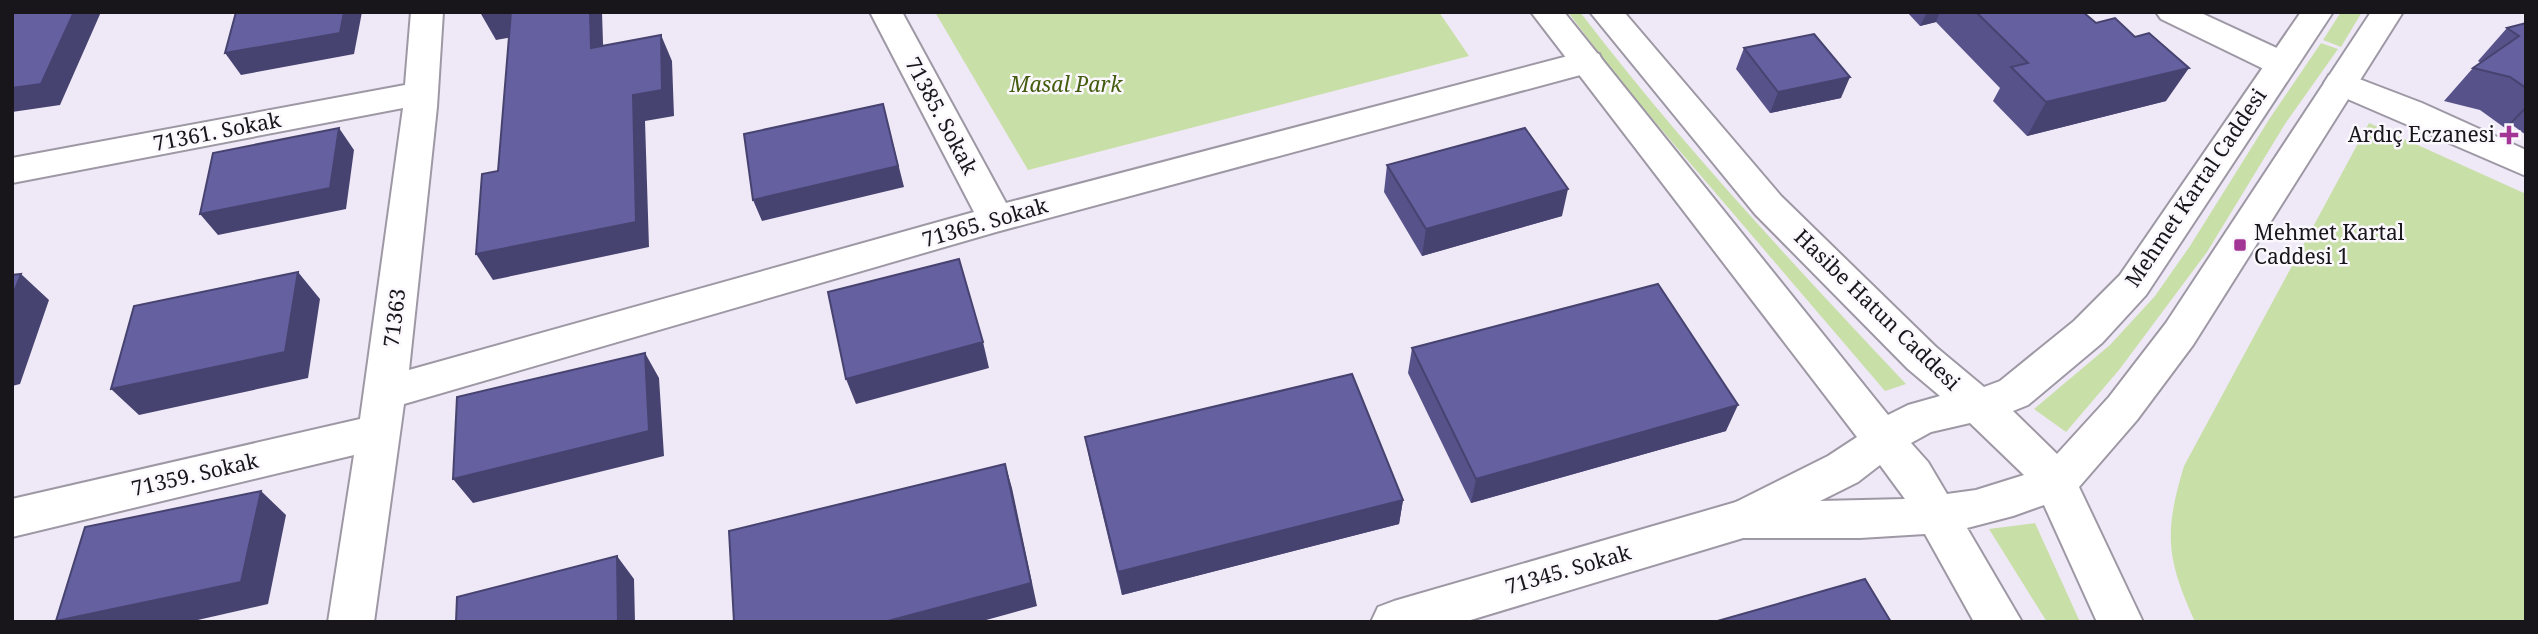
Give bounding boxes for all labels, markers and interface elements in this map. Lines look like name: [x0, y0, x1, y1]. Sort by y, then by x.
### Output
street label: 71385. Sokak: [899, 52, 985, 180]
park label: Masal Park: [1009, 70, 1123, 98]
street label: Mehmet Kartal Caddesi: [2118, 82, 2272, 292]
street label: 71361. Sokak: [151, 105, 284, 157]
place label: Ardıç Eczanesi: [2348, 120, 2495, 148]
marker: Ardıç Eczanesi: [2501, 127, 2517, 143]
street label: 71365. Sokak: [919, 191, 1051, 253]
place label: Mehmet Kartal Caddesi 1: [2254, 218, 2405, 270]
street label: Hasibe Hatun Caddesi: [1789, 223, 1967, 396]
marker: Mehmet Kartal Caddesi 1: [2232, 237, 2248, 253]
street label: 71363: [377, 287, 411, 349]
street label: 71359. Sokak: [129, 446, 262, 502]
street label: 71345. Sokak: [1502, 538, 1634, 600]

